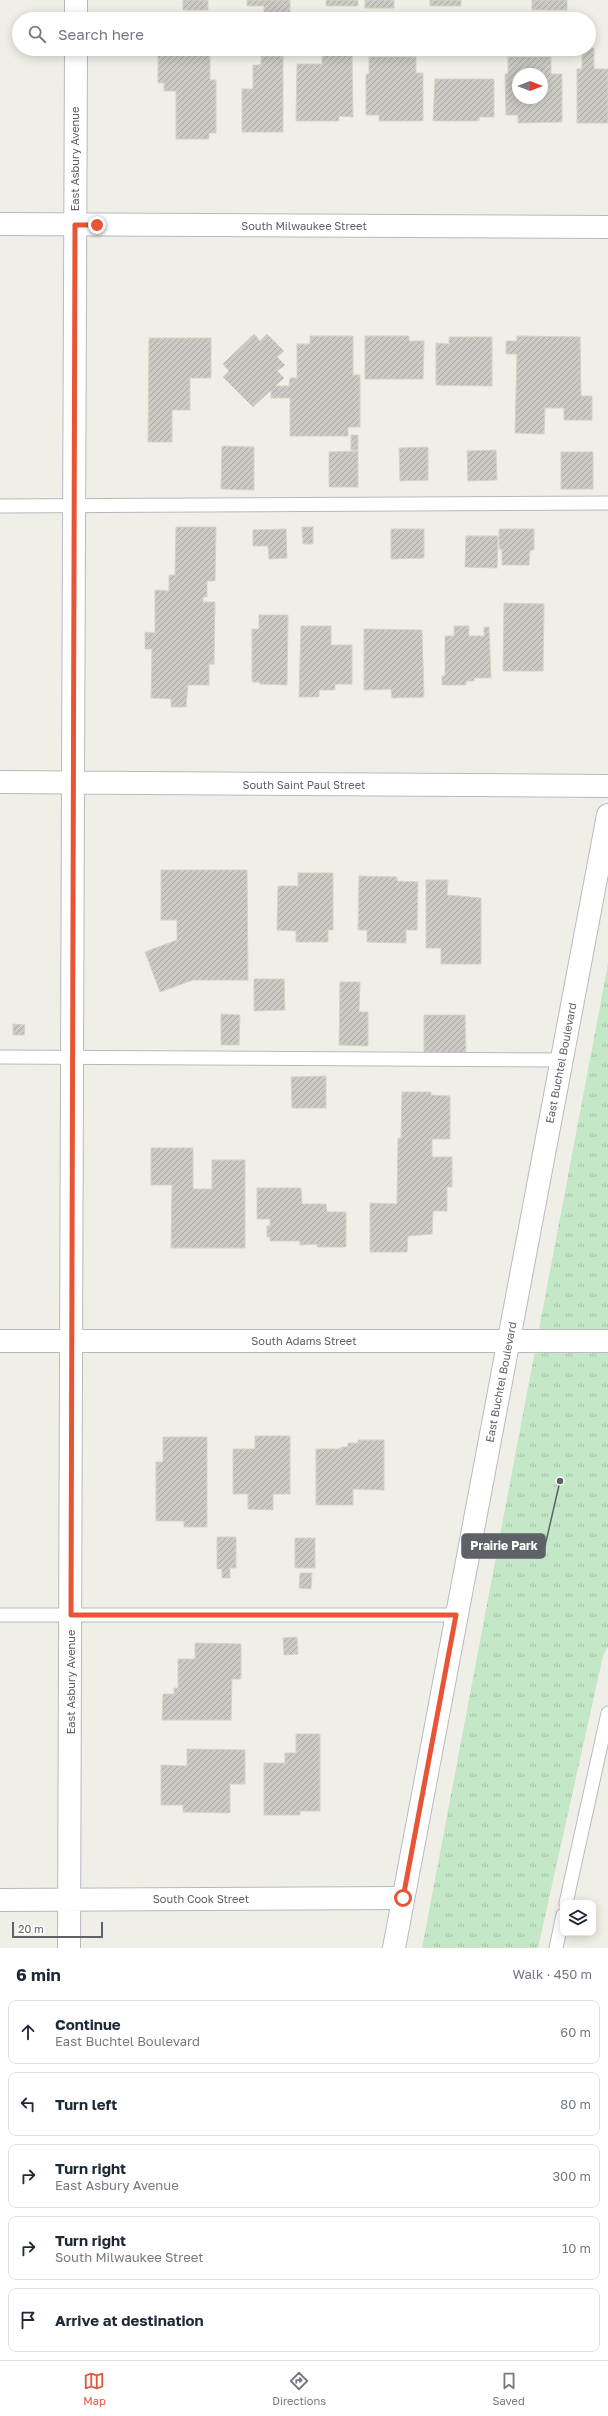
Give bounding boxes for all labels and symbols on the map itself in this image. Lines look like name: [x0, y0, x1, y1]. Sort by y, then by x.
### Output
north arrow: [512, 68, 548, 104]
street label: East Asbury Avenue: [68, 107, 81, 211]
route end: [88, 216, 106, 234]
street label: South Milwaukee Street: [241, 219, 367, 232]
street label: South Saint Paul Street: [242, 778, 366, 791]
street label: East Buchtel Boulevard: [542, 1001, 579, 1124]
street label: East Buchtel Boulevard: [482, 1320, 519, 1443]
street label: South Adams Street: [251, 1334, 357, 1347]
callout: Prairie Park: [462, 1534, 545, 1558]
text: Prairie Park: [470, 1538, 538, 1553]
street label: East Asbury Avenue: [64, 1630, 77, 1734]
route start: [394, 1889, 412, 1907]
street label: South Cook Street: [153, 1892, 249, 1905]
scale bar: [12, 1920, 103, 1939]

